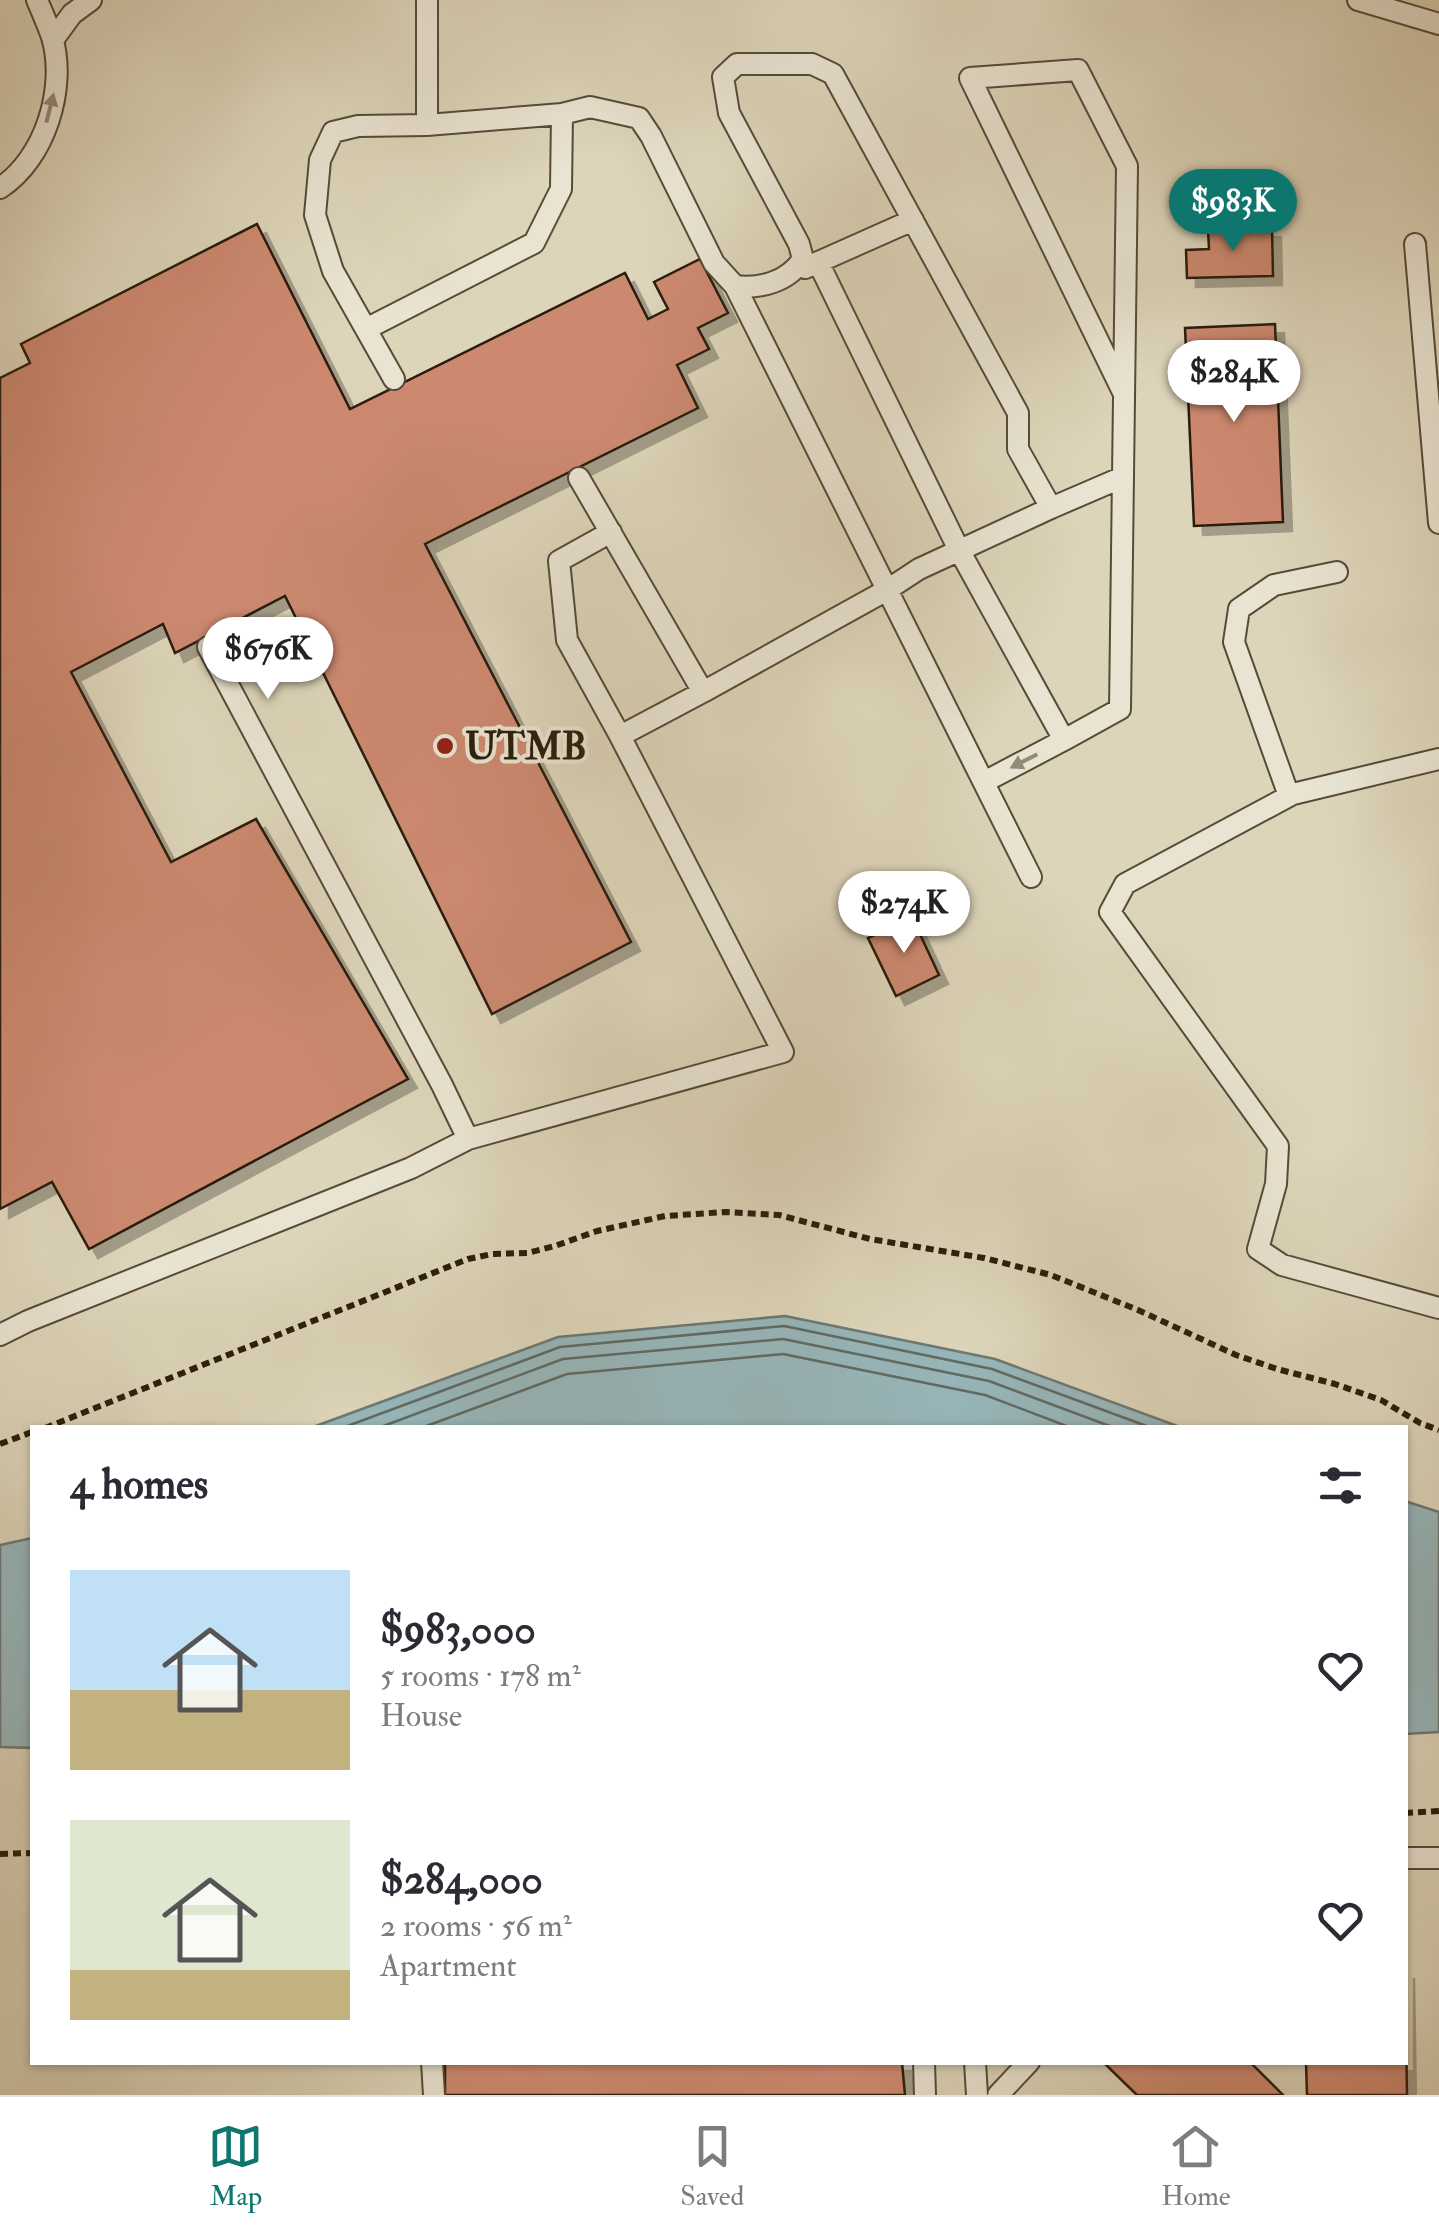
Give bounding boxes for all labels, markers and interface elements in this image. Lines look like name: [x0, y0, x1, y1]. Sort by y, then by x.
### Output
one-way arrow: [43, 92, 58, 123]
pin: $983K: [1163, 169, 1303, 254]
text: $983K: [1191, 181, 1275, 221]
pin: $284K: [1164, 340, 1304, 425]
text: $284K: [1190, 352, 1278, 392]
pin: $676K: [198, 617, 338, 702]
text: $676K: [224, 629, 312, 669]
place label: UTMB: [465, 723, 587, 771]
marker: UTMB: [434, 735, 456, 757]
one-way arrow: [1009, 752, 1038, 769]
pin: $274K: [834, 871, 974, 956]
text: $274K: [860, 883, 948, 923]
icon: filters: [1313, 1458, 1368, 1513]
text: 4 homes: [70, 1459, 208, 1511]
text: $983,000: [380, 1604, 536, 1656]
icon: home: [150, 1610, 270, 1730]
icon: heart: [1313, 1643, 1368, 1698]
text: 5 rooms · 178 m²: [380, 1656, 581, 1696]
text: House: [380, 1696, 462, 1736]
text: $284,000: [380, 1854, 543, 1906]
icon: home: [150, 1860, 270, 1980]
icon: heart: [1313, 1893, 1368, 1948]
text: 2 rooms · 56 m²: [380, 1906, 572, 1946]
text: Apartment: [380, 1946, 517, 1986]
tab: Map: [208, 2119, 263, 2214]
tab: Saved: [680, 2119, 744, 2214]
tab: Home: [1161, 2119, 1231, 2214]

